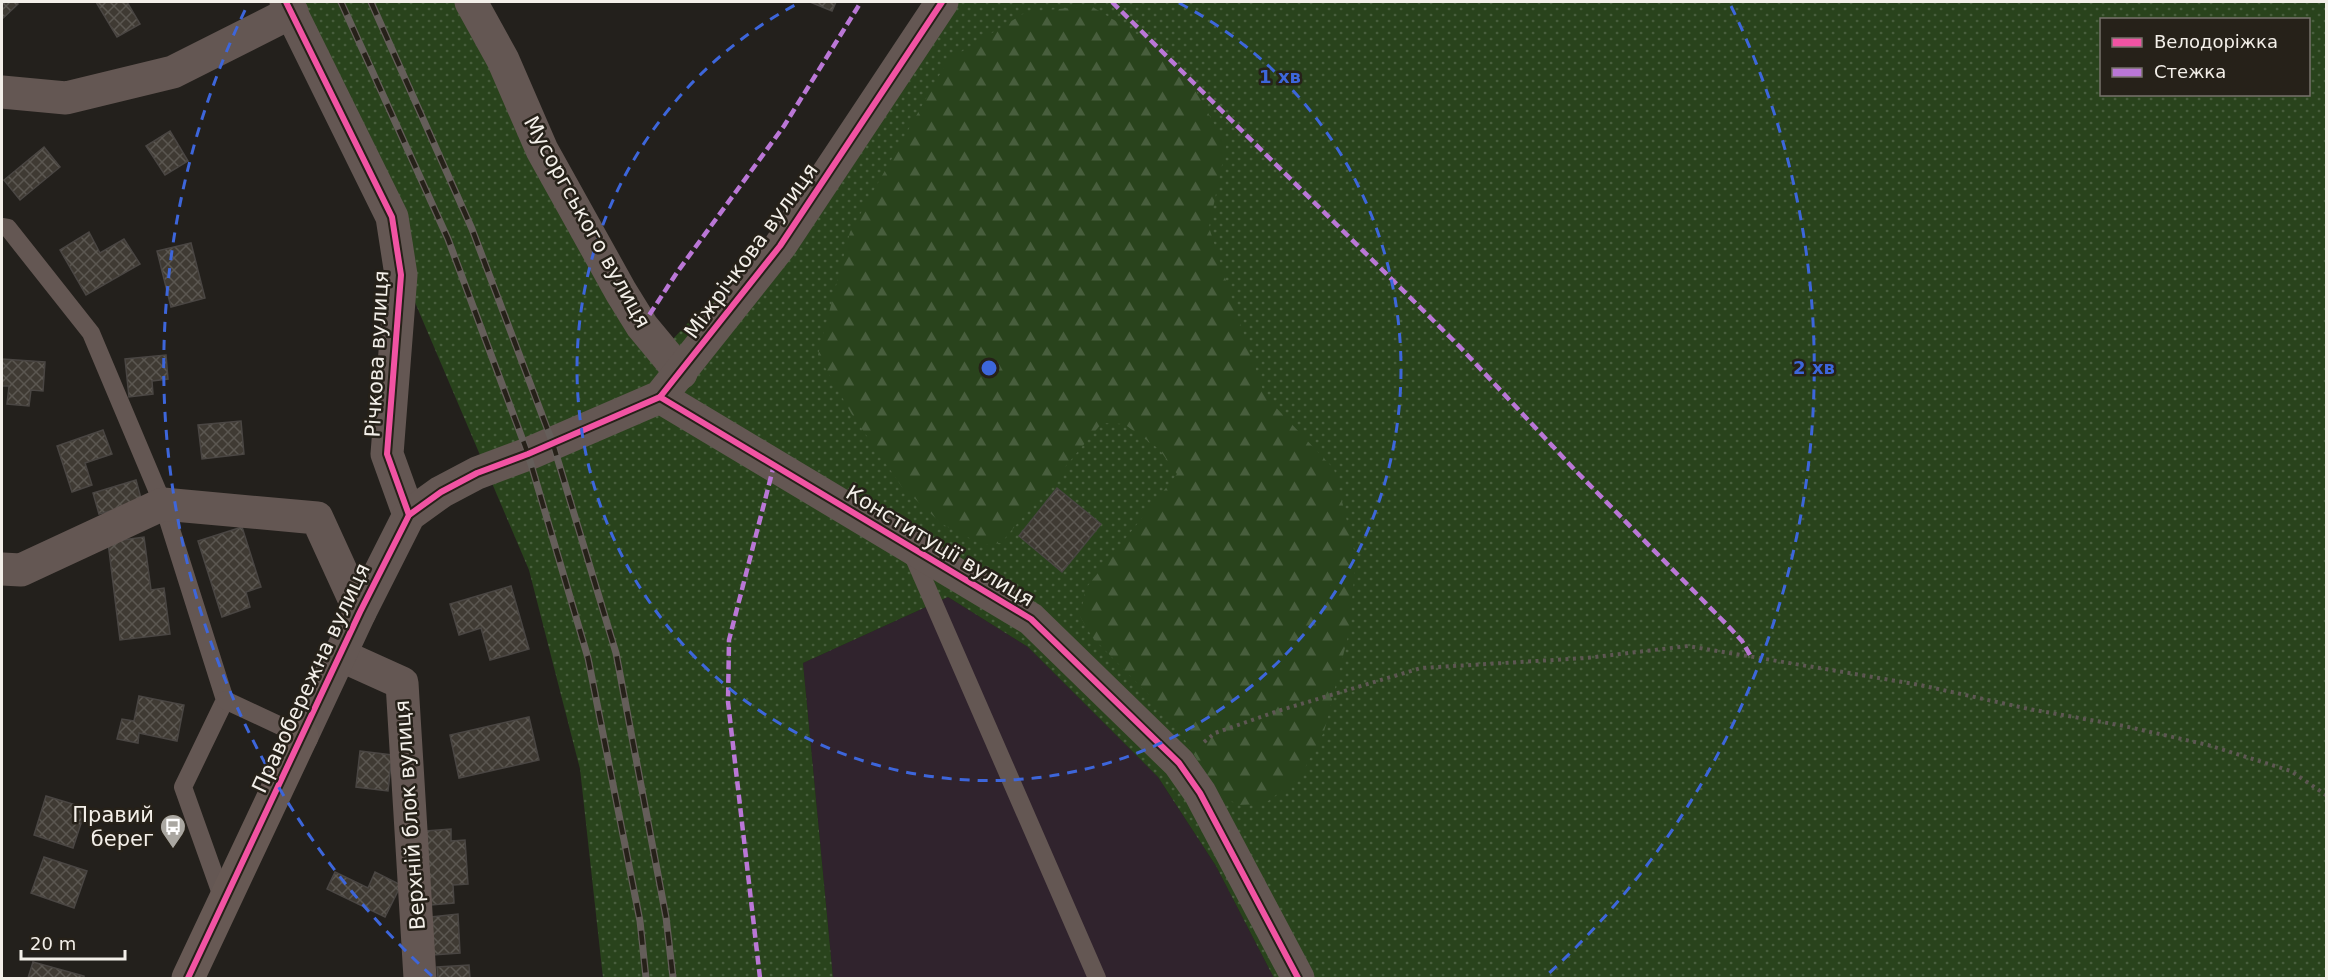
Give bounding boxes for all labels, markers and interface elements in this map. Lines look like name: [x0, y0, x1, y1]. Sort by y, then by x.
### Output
legend: [2100, 18, 2310, 96]
text: Велодоріжка: [2154, 31, 2278, 52]
text: Стежка: [2154, 61, 2226, 82]
text: 1 хв: [1259, 66, 1301, 87]
street label: Мусоргського вулиця: [519, 112, 655, 332]
street label: Міжрічкова вулиця: [679, 159, 823, 343]
street label: Річкова вулиця: [361, 270, 393, 438]
text: 2 хв: [1793, 357, 1835, 378]
centre of rings: [979, 358, 999, 378]
street label: Конституції вулиця: [842, 480, 1038, 612]
street label: Правобережна вулиця: [247, 559, 375, 797]
street label: Верхній блок вулиця: [390, 699, 430, 931]
place label: Правий берег: [72, 803, 154, 851]
bus stop icon: Правий берег: [158, 812, 188, 850]
scale bar: [21, 923, 124, 961]
text: 20 m: [30, 933, 76, 954]

